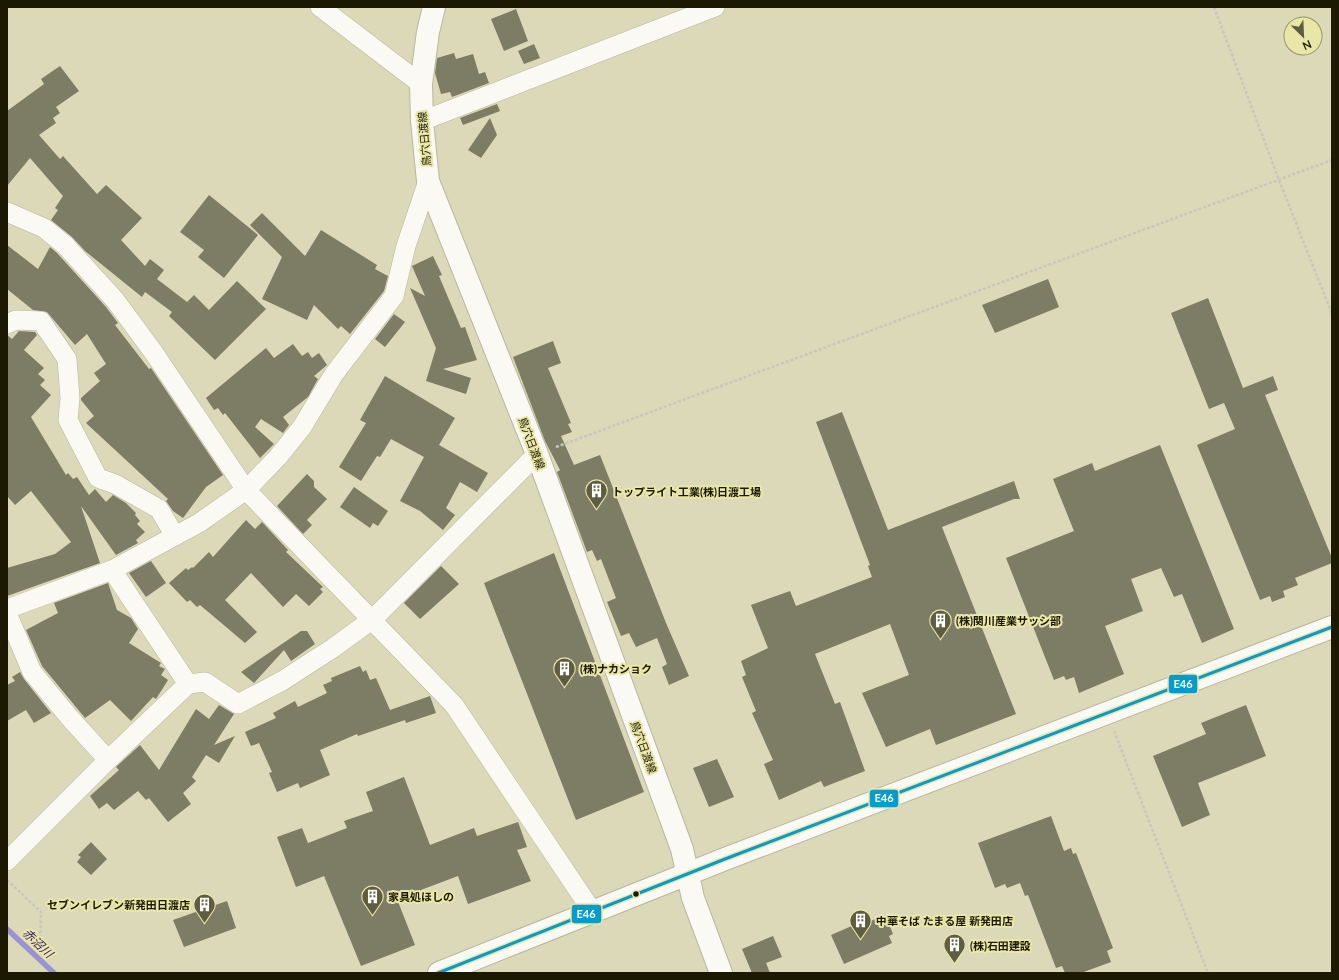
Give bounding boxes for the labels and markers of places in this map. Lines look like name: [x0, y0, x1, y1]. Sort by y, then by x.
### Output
building icon: トップライト工業(株)日渡工場: [583, 478, 609, 511]
place label: トップライト工業(株)日渡工場: [612, 485, 761, 498]
building icon: (株)関川産業サッシ部: [928, 607, 954, 640]
place label: (株)関川産業サッシ部: [956, 614, 1061, 627]
building icon: (株)ナカショク: [552, 655, 578, 688]
place label: (株)ナカショク: [580, 662, 652, 675]
building icon: 家具処ほしの: [359, 883, 385, 916]
unlabelled marker: [631, 889, 641, 899]
place label: 家具処ほしの: [388, 890, 454, 903]
building icon: セブンイレブン新発田日渡店: [192, 891, 218, 924]
place label: セブンイレブン新発田日渡店: [47, 898, 190, 911]
building icon: 中華そば たまる屋 新発田店: [848, 907, 874, 940]
place label: 中華そば たまる屋 新発田店: [876, 914, 1013, 927]
building icon: (株)石田建設: [942, 932, 968, 965]
place label: (株)石田建設: [970, 939, 1031, 952]

